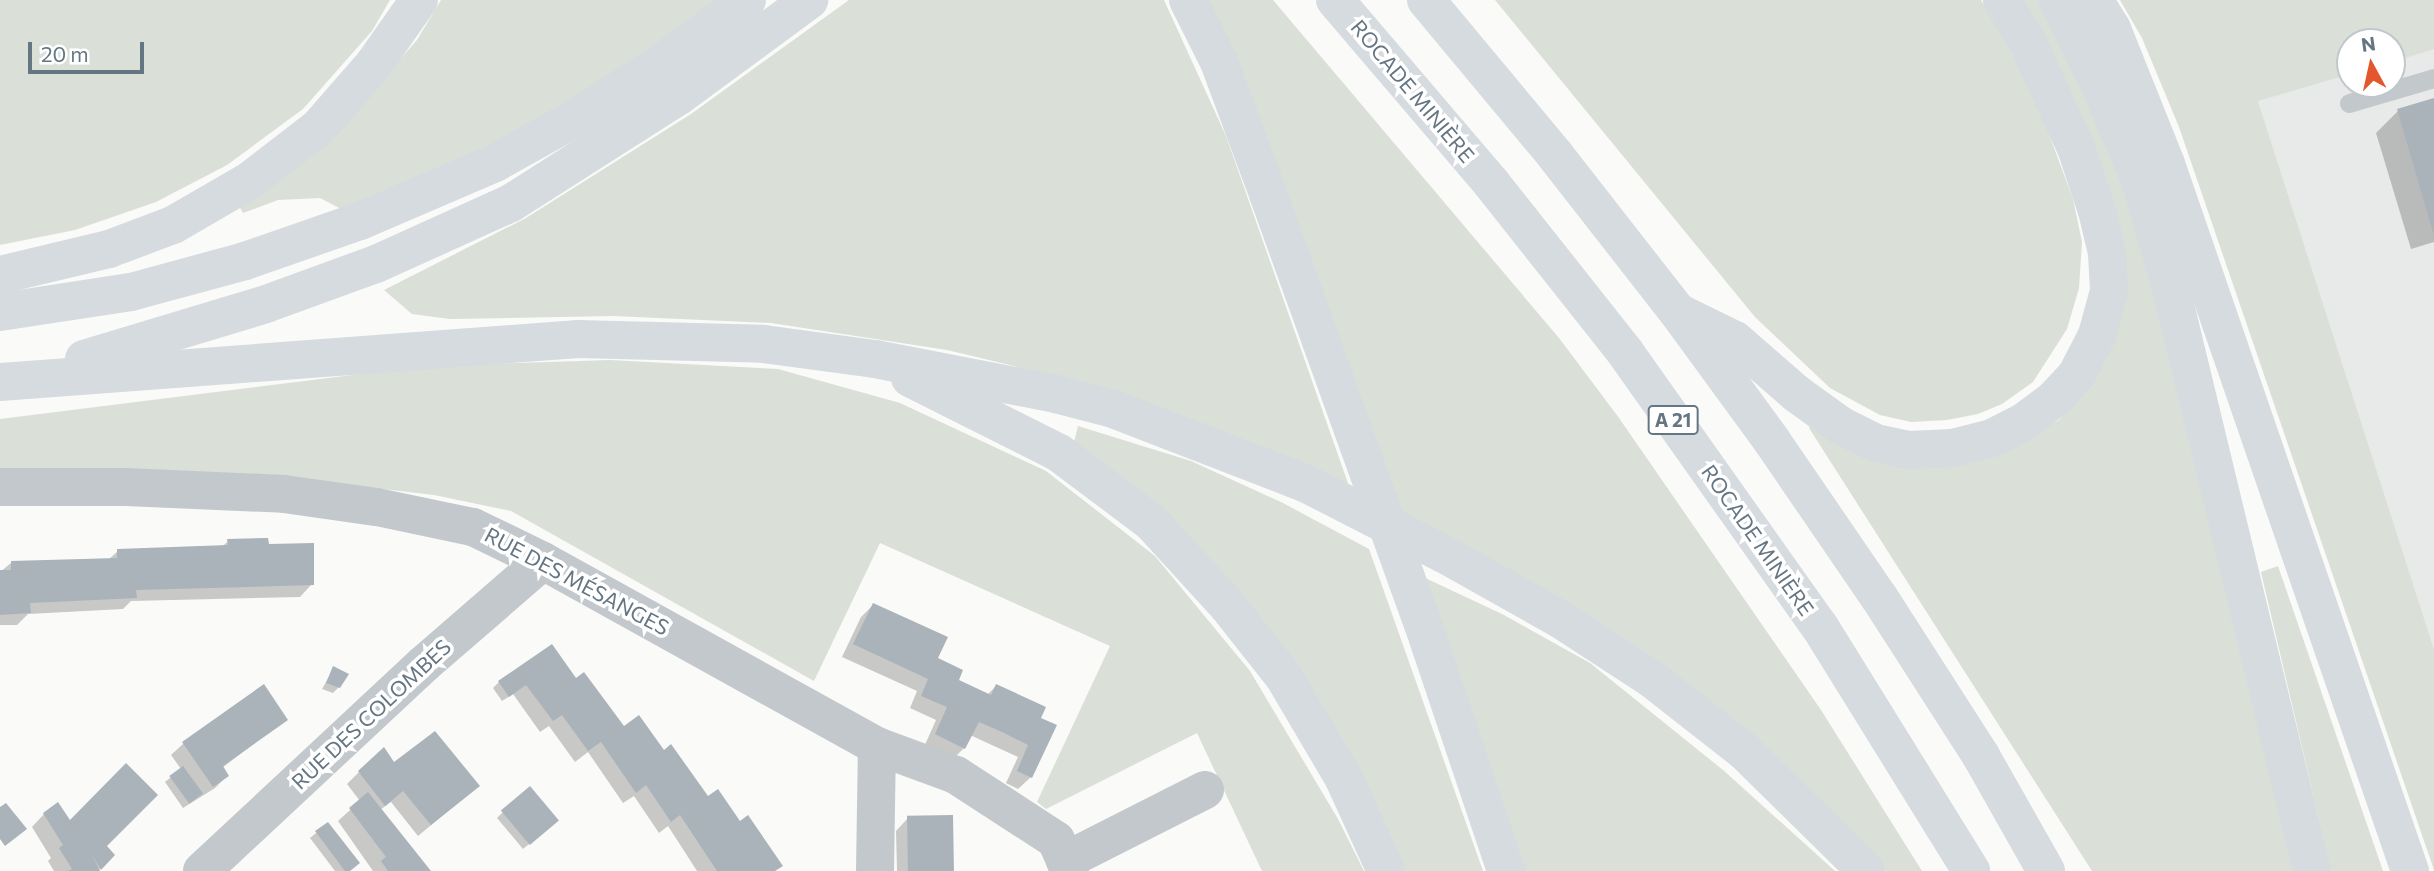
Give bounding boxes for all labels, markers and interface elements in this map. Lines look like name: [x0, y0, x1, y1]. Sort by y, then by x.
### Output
street label: ROCADE MINIÈRE: [1346, 15, 1480, 167]
scale bar: [32, 28, 147, 72]
north arrow: [2336, 28, 2406, 98]
text: N: [2360, 31, 2377, 56]
text: 20 m: [41, 41, 89, 66]
road number: A 21: [1647, 404, 1699, 436]
street label: ROCADE MINIÈRE: [1697, 460, 1819, 620]
street label: RUE DES MÉSANGES: [481, 522, 673, 640]
street label: RUE DES COLOMBES: [286, 634, 456, 794]

